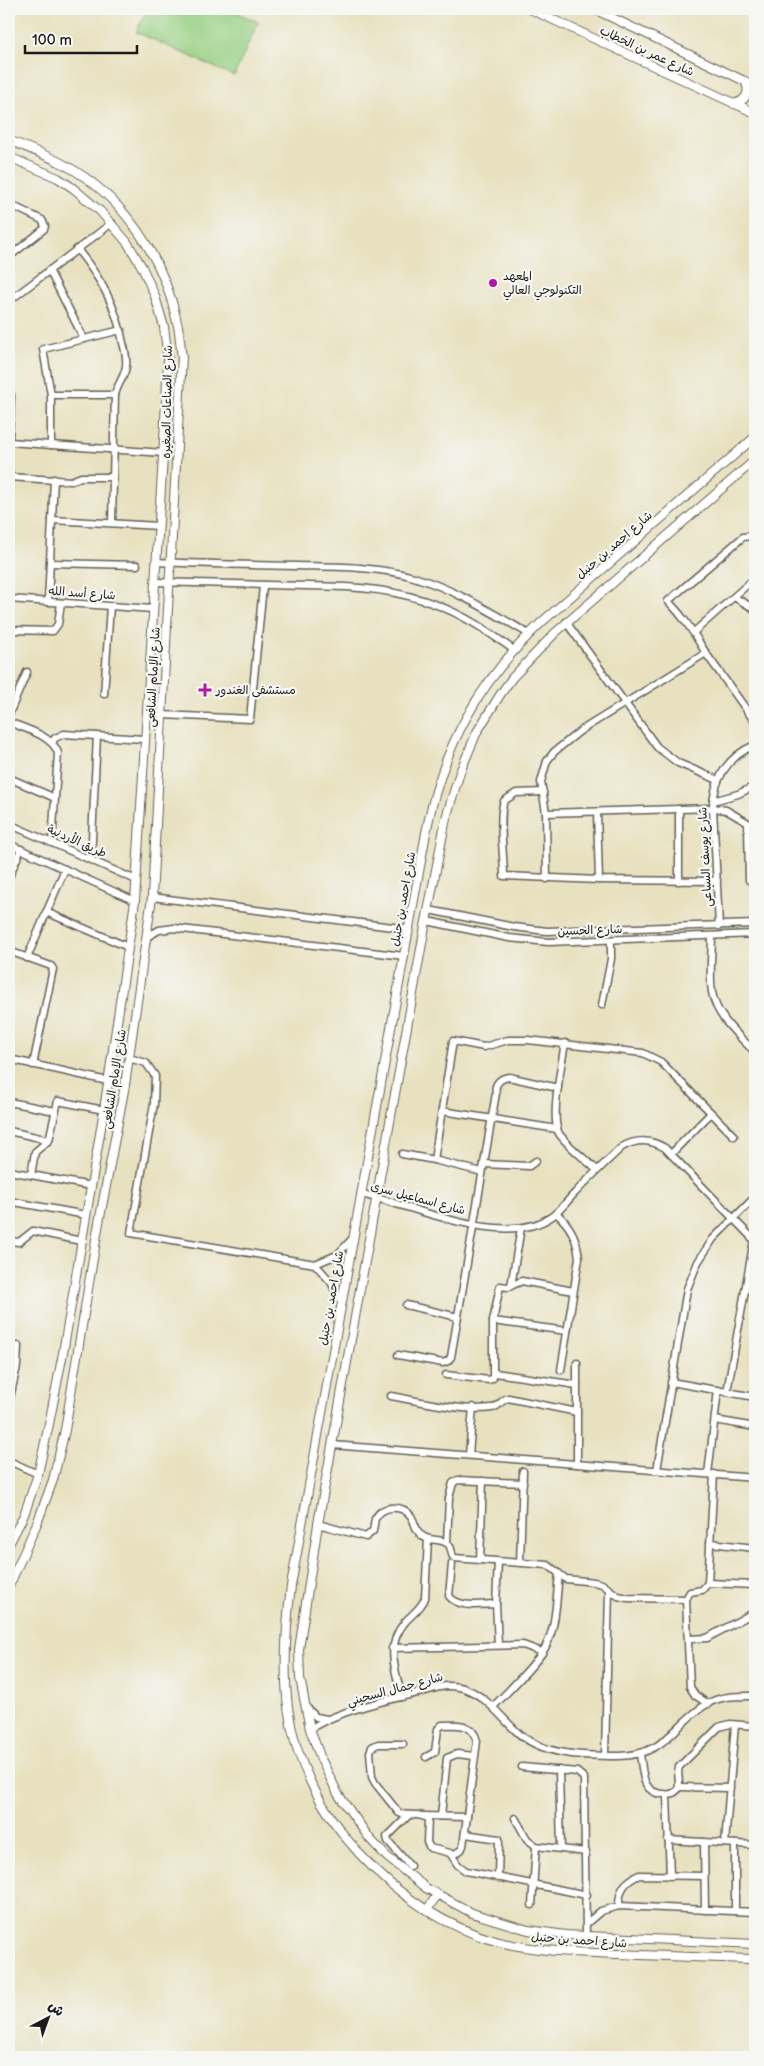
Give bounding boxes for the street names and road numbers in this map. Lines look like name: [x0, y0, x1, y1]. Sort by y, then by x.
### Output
street label: شارع عمر بن الخطاب: [597, 23, 696, 81]
street label: شارع الصناعات الصغيره: [159, 345, 177, 459]
street label: شارع احمد بن حنبل: [573, 508, 656, 583]
street label: شارع أسد الله: [48, 584, 116, 604]
street label: شارع الإمام الشافعى: [143, 626, 165, 728]
street label: شارع يوسف السباعى: [695, 806, 717, 907]
street label: طريق الأردنية: [45, 821, 109, 861]
street label: شارع احمد بن حنبل: [388, 850, 420, 948]
street label: شارع الحسين: [557, 922, 623, 940]
street label: شارع الإمام الشافعى: [99, 1028, 131, 1130]
street label: شارع اسماعيل سرى: [369, 1179, 467, 1219]
street label: شارع احمد بن حنبل: [316, 1249, 348, 1347]
street label: شارع جمال السحيني: [345, 1669, 446, 1712]
street label: شارع احمد بن حنبل: [530, 1930, 628, 1952]

